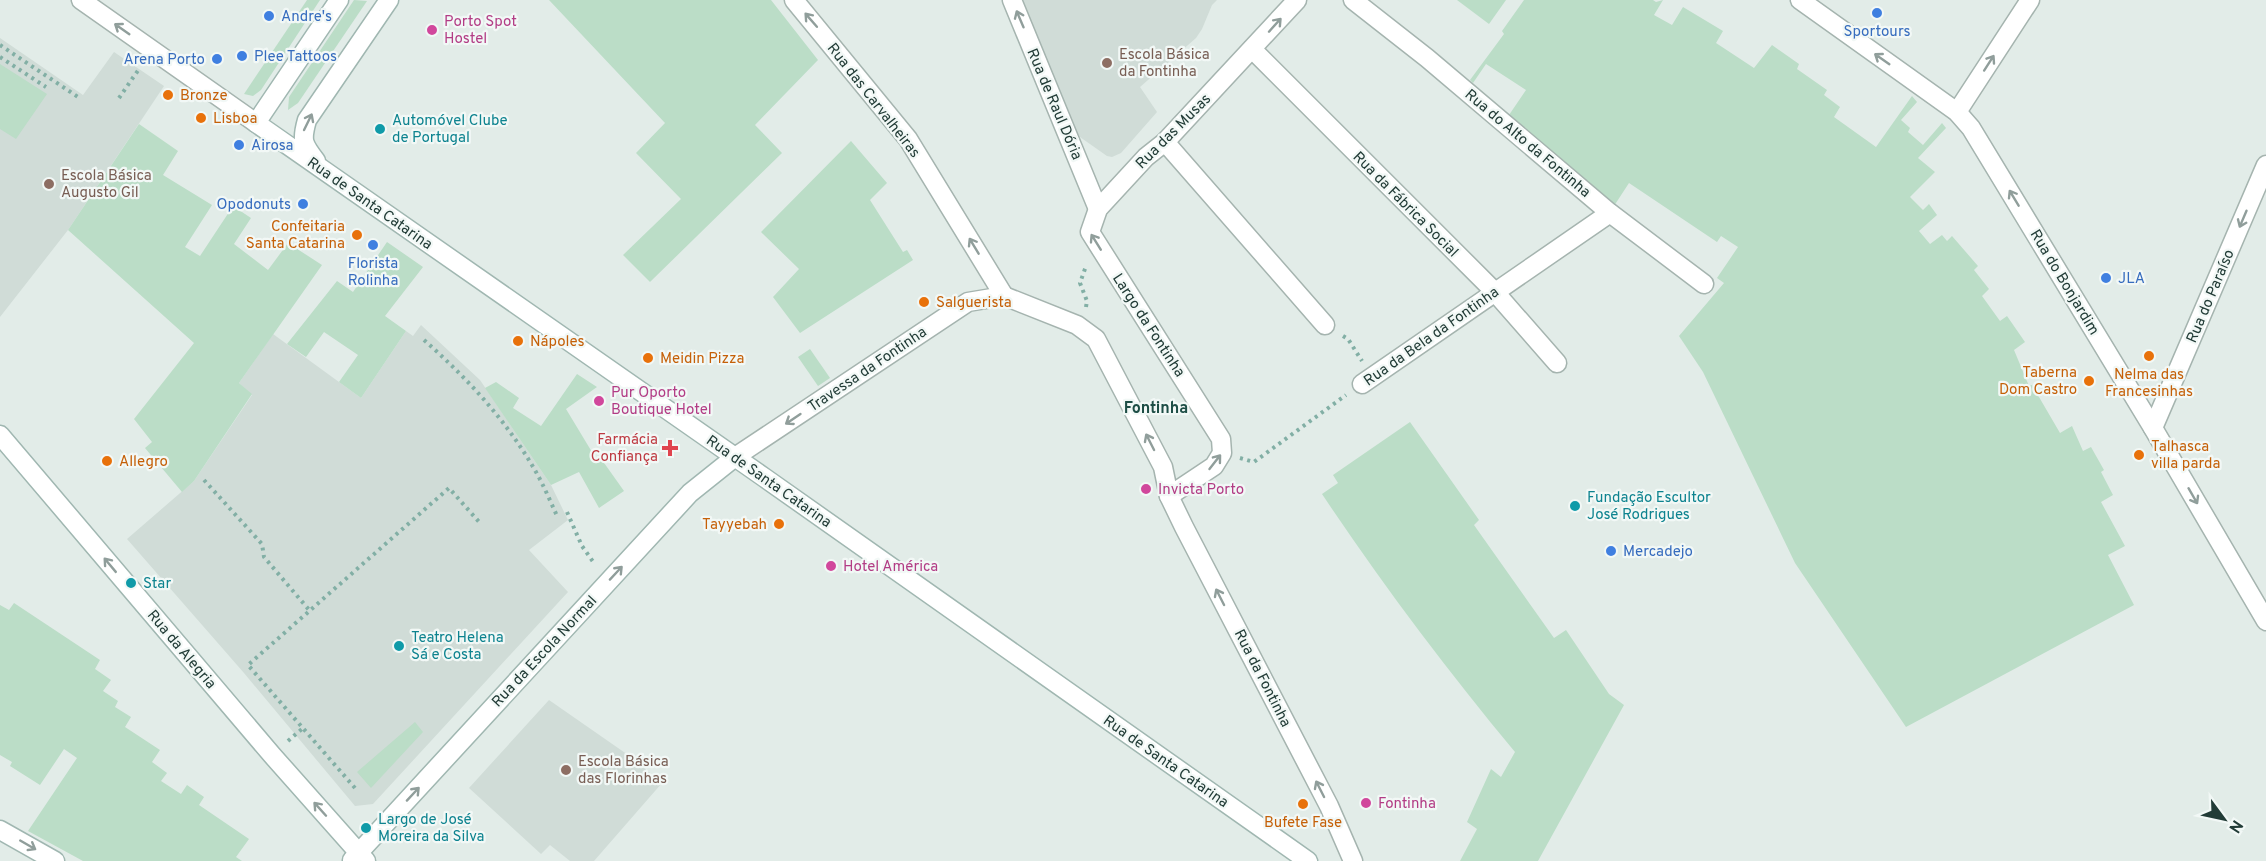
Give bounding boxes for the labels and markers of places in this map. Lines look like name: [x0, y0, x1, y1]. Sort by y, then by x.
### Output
marker: Sportours: [1870, 6, 1884, 20]
place label: Andre's: [281, 8, 332, 27]
marker: Andre's: [262, 9, 276, 23]
place label: Porto Spot Hostel: [444, 13, 517, 49]
marker: Porto Spot Hostel: [425, 23, 439, 37]
place label: Sportours: [1843, 23, 1911, 42]
place label: Escola Básica da Fontinha: [1119, 46, 1210, 82]
place label: Plee Tattoos: [254, 48, 337, 67]
marker: Plee Tattoos: [235, 49, 249, 63]
place label: Arena Porto: [123, 51, 205, 70]
marker: Arena Porto: [210, 52, 224, 66]
marker: Escola Básica da Fontinha: [1100, 56, 1114, 70]
place label: Bronze: [180, 87, 228, 106]
marker: Bronze: [161, 88, 175, 102]
place label: Lisboa: [213, 110, 257, 129]
marker: Lisboa: [194, 111, 208, 125]
place label: Automóvel Clube de Portugal: [392, 112, 508, 148]
marker: Automóvel Clube de Portugal: [373, 122, 387, 136]
place label: Airosa: [251, 137, 293, 156]
marker: Airosa: [232, 138, 246, 152]
place label: Escola Básica Augusto Gil: [61, 167, 152, 203]
marker: Escola Básica Augusto Gil: [42, 177, 56, 191]
place label: Opodonuts: [216, 196, 291, 215]
marker: Opodonuts: [296, 197, 310, 211]
place label: Confeitaria Santa Catarina: [246, 218, 345, 254]
marker: Confeitaria Santa Catarina: [350, 228, 364, 242]
marker: Florista Rolinha: [366, 238, 380, 252]
place label: Florista Rolinha: [348, 255, 398, 291]
place label: JLA: [2118, 270, 2145, 289]
marker: JLA: [2099, 271, 2113, 285]
place label: Salguerista: [936, 294, 1012, 313]
marker: Salguerista: [917, 295, 931, 309]
place label: Nápoles: [530, 333, 584, 352]
marker: Nápoles: [511, 334, 525, 348]
marker: Nelma das Francesinhas: [2142, 349, 2156, 363]
place label: Meidin Pizza: [660, 350, 744, 369]
marker: Meidin Pizza: [641, 351, 655, 365]
place label: Taberna Dom Castro: [1999, 364, 2077, 400]
place label: Nelma das Francesinhas: [2105, 366, 2193, 402]
marker: Taberna Dom Castro: [2082, 374, 2096, 388]
place label: Pur Oporto Boutique Hotel: [611, 384, 712, 420]
marker: Pur Oporto Boutique Hotel: [592, 394, 606, 408]
place label: Farmácia Confiança: [591, 431, 658, 467]
place label: Talhasca villa parda: [2151, 438, 2220, 474]
marker: Farmácia Confiança: [663, 441, 677, 455]
marker: Talhasca villa parda: [2132, 448, 2146, 462]
place label: Allegro: [119, 453, 168, 472]
marker: Allegro: [100, 454, 114, 468]
place label: Invicta Porto: [1158, 481, 1244, 500]
marker: Invicta Porto: [1139, 482, 1153, 496]
place label: Fundação Escultor José Rodrigues: [1587, 489, 1711, 525]
marker: Fundação Escultor José Rodrigues: [1568, 499, 1582, 513]
place label: Tayyebah: [702, 516, 767, 535]
marker: Tayyebah: [772, 517, 786, 531]
place label: Mercadejo: [1623, 543, 1693, 562]
marker: Mercadejo: [1604, 544, 1618, 558]
place label: Hotel América: [843, 558, 938, 577]
marker: Hotel América: [824, 559, 838, 573]
place label: Star: [143, 575, 171, 594]
marker: Star: [124, 576, 138, 590]
place label: Teatro Helena Sá e Costa: [411, 629, 504, 665]
marker: Teatro Helena Sá e Costa: [392, 639, 406, 653]
place label: Escola Básica das Florinhas: [578, 753, 669, 789]
marker: Escola Básica das Florinhas: [559, 763, 573, 777]
place label: Fontinha: [1378, 795, 1436, 814]
marker: Fontinha: [1359, 796, 1373, 810]
marker: Bufete Fase: [1296, 797, 1310, 811]
place label: Largo de José Moreira da Silva: [378, 811, 485, 847]
place label: Bufete Fase: [1264, 814, 1342, 833]
marker: Largo de José Moreira da Silva: [359, 821, 373, 835]

